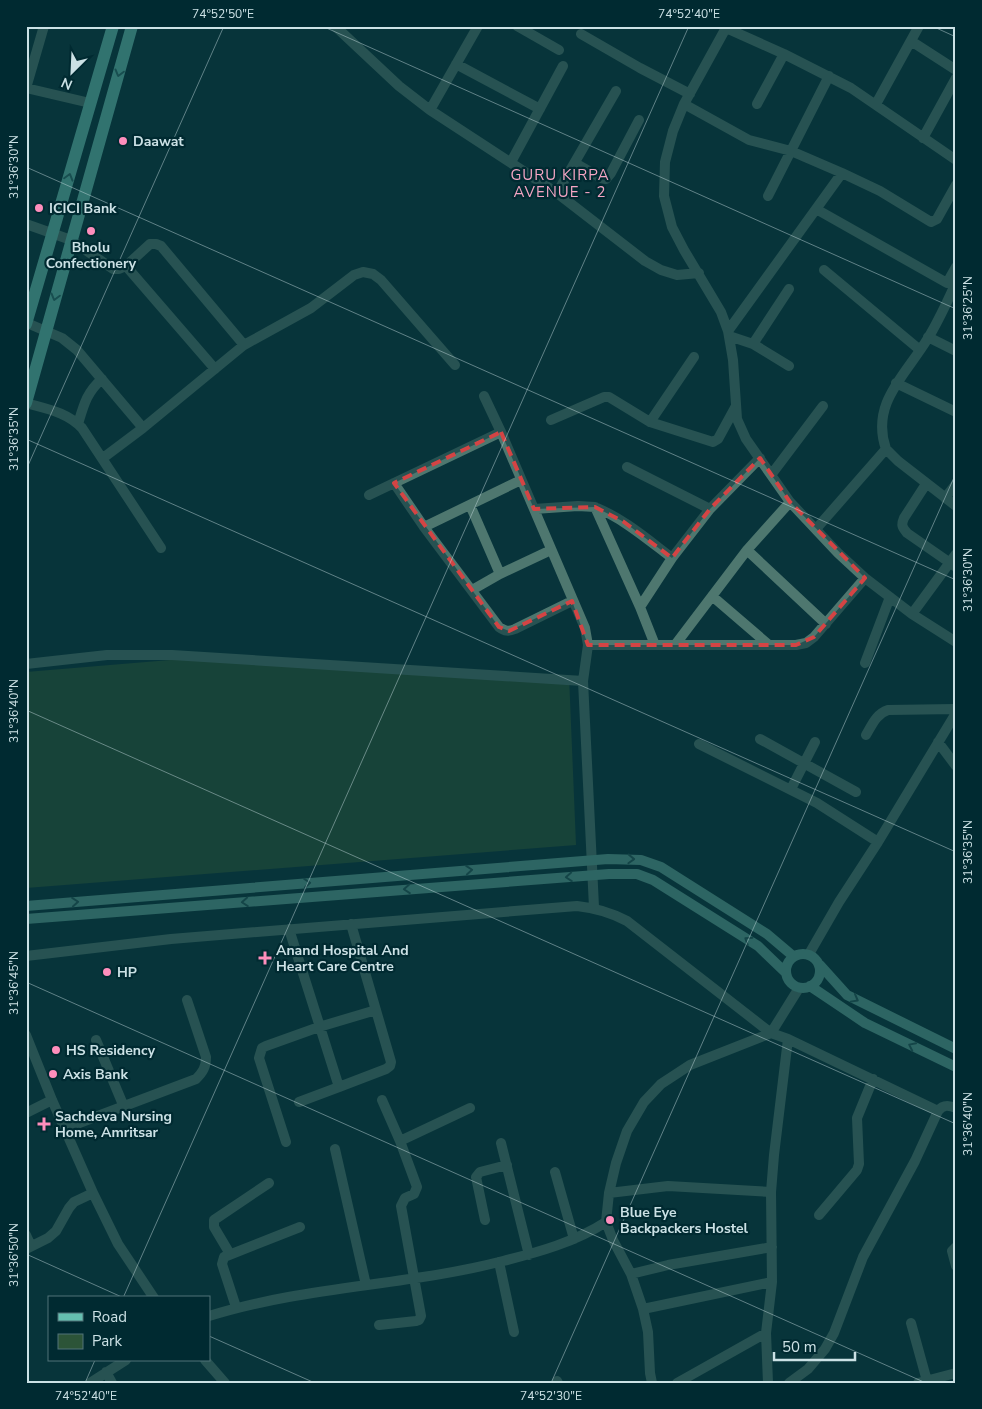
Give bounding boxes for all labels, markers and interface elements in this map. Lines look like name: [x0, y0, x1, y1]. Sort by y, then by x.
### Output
text: 74°52'50"E: [192, 6, 254, 22]
text: 74°52'40"E: [658, 6, 720, 22]
north arrow: [48, 48, 98, 98]
one-way arrow: [114, 69, 125, 78]
text: N: [58, 73, 76, 94]
place label: Daawat: [133, 132, 184, 151]
text: 31°36'30"N: [6, 135, 22, 199]
marker: Daawat: [117, 135, 129, 147]
district label: GURU KIRPA AVENUE - 2: [510, 165, 610, 202]
one-way arrow: [63, 173, 73, 181]
place label: ICICI Bank: [49, 199, 117, 218]
marker: ICICI Bank: [33, 202, 45, 214]
marker: Bholu Confectionery: [85, 225, 97, 237]
place label: Bholu Confectionery: [46, 238, 137, 273]
text: 31°36'25"N: [960, 276, 976, 340]
one-way arrow: [51, 292, 61, 300]
text: 31°36'35"N: [6, 407, 22, 471]
text: 31°36'30"N: [960, 548, 976, 612]
text: 31°36'40"N: [6, 679, 22, 743]
text: 31°36'35"N: [960, 820, 976, 884]
one-way arrow: [627, 854, 635, 865]
one-way arrow: [465, 865, 473, 876]
one-way arrow: [565, 871, 573, 882]
one-way arrow: [303, 878, 311, 889]
one-way arrow: [403, 884, 411, 895]
one-way arrow: [241, 896, 249, 907]
one-way arrow: [71, 897, 79, 908]
one-way arrow: [745, 937, 754, 946]
place label: Anand Hospital And Heart Care Centre: [276, 941, 409, 976]
text: 31°36'45"N: [6, 951, 22, 1015]
marker: Anand Hospital And Heart Care Centre: [258, 951, 272, 965]
place label: HP: [117, 963, 137, 982]
marker: HP: [101, 966, 113, 978]
one-way arrow: [849, 992, 858, 1002]
place label: HS Residency: [66, 1041, 156, 1060]
one-way arrow: [908, 1042, 917, 1052]
marker: HS Residency: [50, 1044, 62, 1056]
place label: Axis Bank: [63, 1065, 128, 1084]
marker: Axis Bank: [47, 1068, 59, 1080]
text: 31°36'40"N: [960, 1092, 976, 1156]
place label: Sachdeva Nursing Home, Amritsar: [55, 1107, 172, 1142]
marker: Sachdeva Nursing Home, Amritsar: [37, 1117, 51, 1131]
place label: Blue Eye Backpackers Hostel: [620, 1203, 749, 1238]
marker: Blue Eye Backpackers Hostel: [604, 1214, 616, 1226]
text: 31°36'50"N: [6, 1223, 22, 1287]
legend: [48, 1296, 210, 1362]
text: Road: [92, 1307, 127, 1327]
scale bar: [774, 1329, 856, 1361]
text: Park: [92, 1331, 122, 1351]
text: 50 m: [782, 1337, 817, 1357]
text: 74°52'40"E: [55, 1388, 117, 1404]
text: 74°52'30"E: [520, 1388, 582, 1404]

